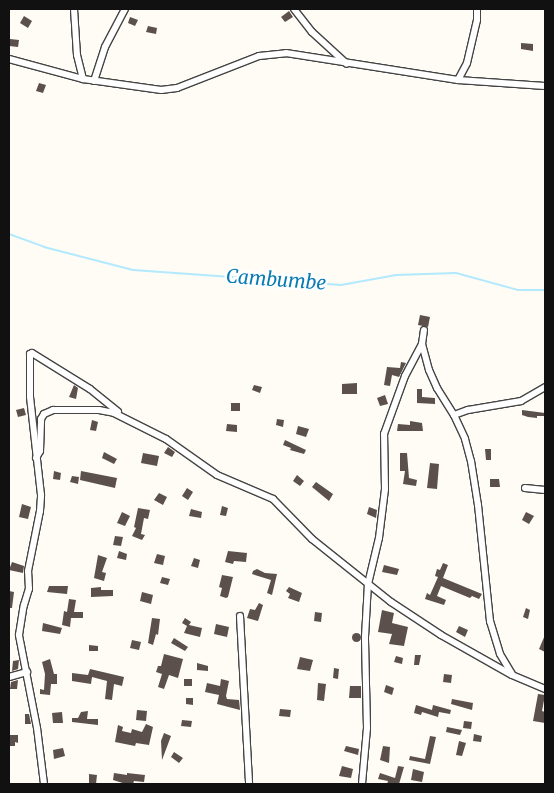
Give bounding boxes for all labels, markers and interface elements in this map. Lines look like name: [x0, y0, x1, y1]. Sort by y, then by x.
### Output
water label: Cambumbe: [225, 265, 327, 295]

